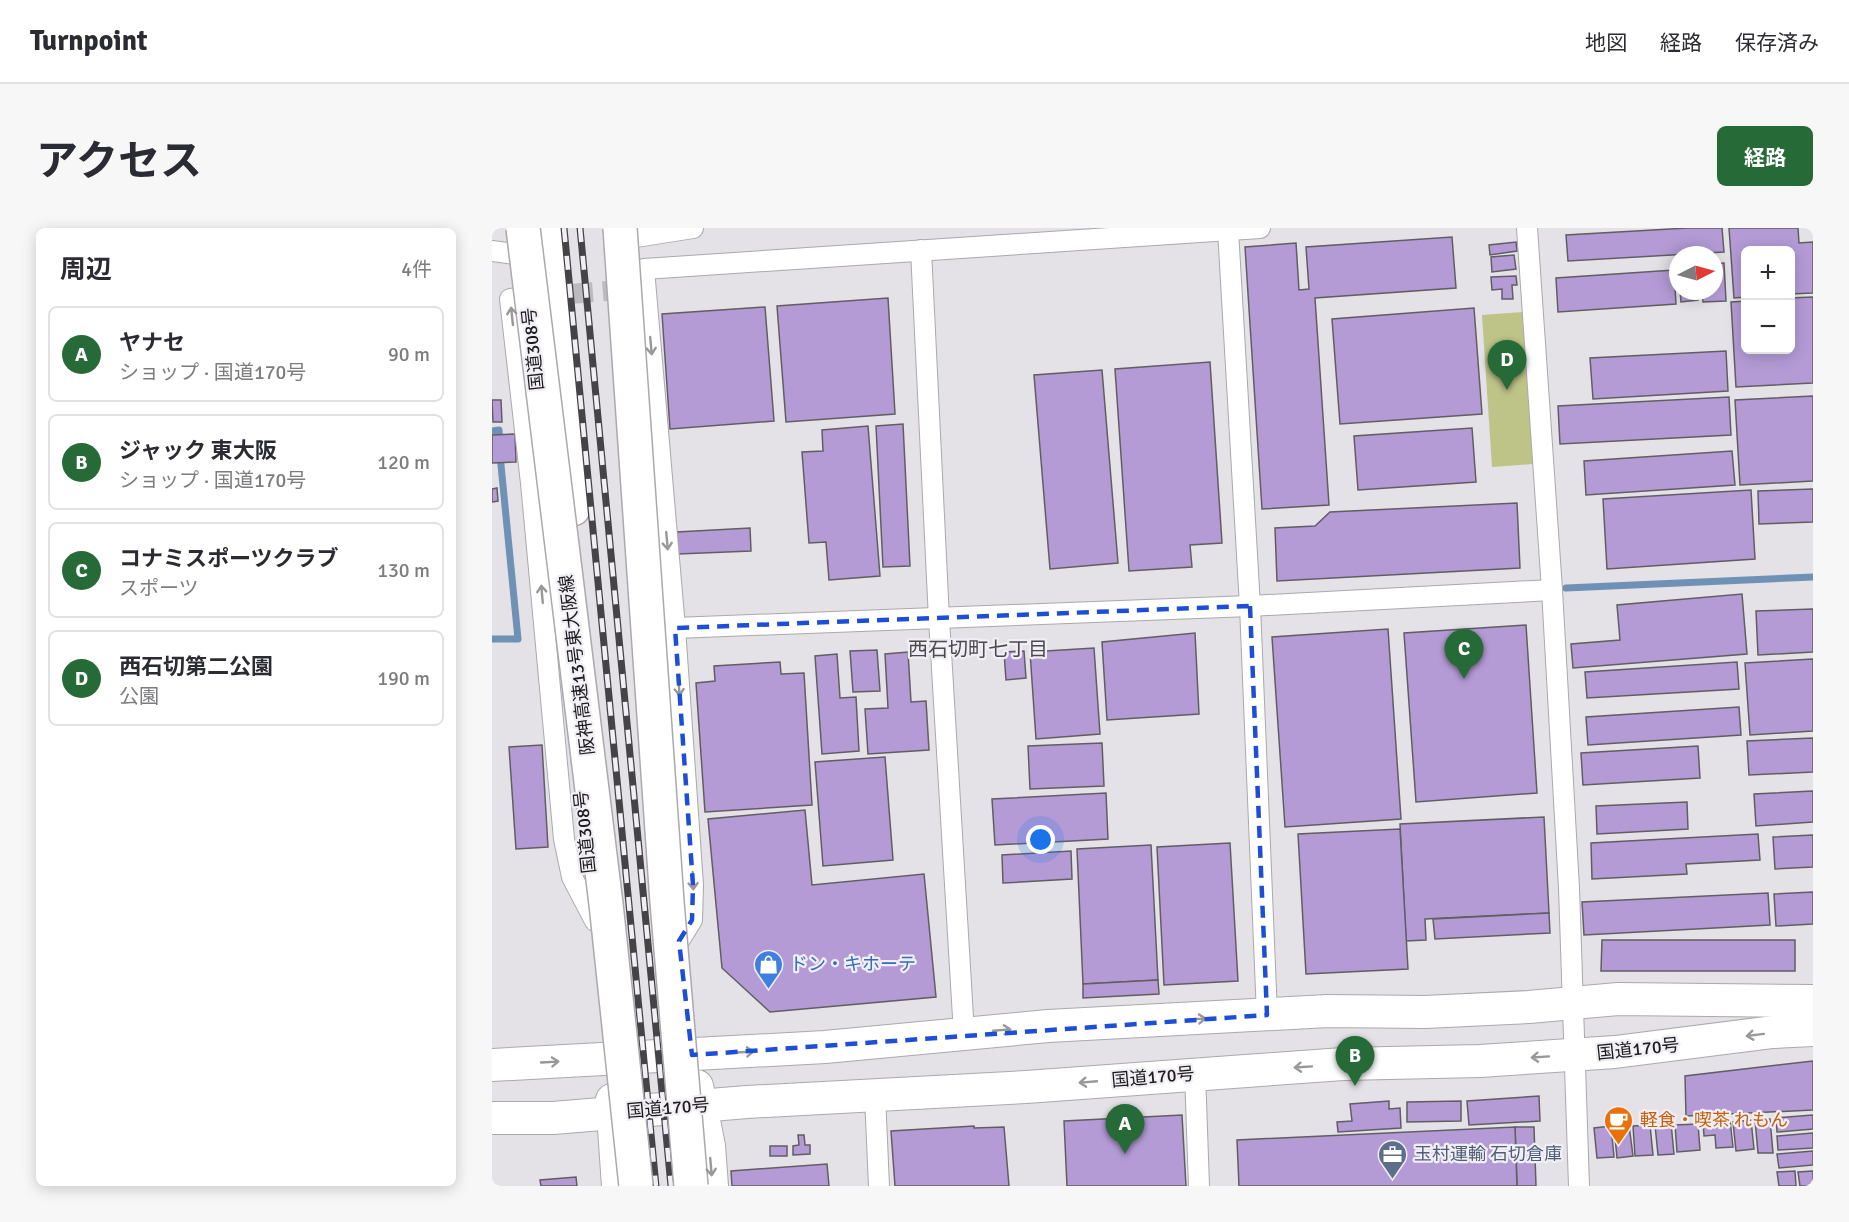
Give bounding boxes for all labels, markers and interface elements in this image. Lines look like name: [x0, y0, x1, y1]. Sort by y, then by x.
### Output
text: Turnpoint: [30, 24, 147, 58]
text: 地図: [1585, 30, 1627, 56]
text: 経路: [1660, 30, 1702, 56]
text: 保存済み: [1735, 30, 1819, 56]
button: 経路: [1717, 126, 1813, 186]
text: アクセス: [36, 136, 202, 187]
north arrow: [1669, 246, 1723, 300]
map controls: [1741, 246, 1795, 354]
button: +: [1741, 246, 1795, 300]
text: 周辺: [60, 254, 112, 286]
text: 4件: [401, 257, 432, 282]
button: −: [1741, 300, 1795, 354]
street label: 国道308号: [518, 306, 548, 392]
one-way arrow: [506, 307, 517, 327]
text: ヤナセ: [119, 329, 185, 356]
one-way arrow: [646, 336, 657, 356]
pin: D: [1488, 340, 1526, 390]
text: A: [75, 342, 88, 367]
text: 90 m: [388, 342, 430, 367]
text: ショップ · 国道170号: [119, 360, 306, 385]
text: ジャック 東大阪: [119, 437, 277, 464]
text: B: [75, 450, 88, 475]
text: 120 m: [377, 450, 430, 475]
text: ショップ · 国道170号: [119, 468, 306, 493]
one-way arrow: [662, 530, 673, 550]
text: コナミスポーツクラブ: [119, 545, 339, 572]
text: C: [75, 558, 88, 583]
text: 130 m: [377, 558, 430, 583]
street label: 阪神高速13号東大阪線: [555, 574, 599, 756]
text: スポーツ: [119, 576, 199, 601]
one-way arrow: [536, 584, 547, 604]
pin: C: [1444, 630, 1484, 679]
district label: 西石切町七丁目: [908, 637, 1048, 662]
text: 西石切第二公園: [119, 653, 273, 680]
text: D: [75, 666, 88, 691]
text: 190 m: [377, 666, 430, 691]
one-way arrow: [674, 676, 685, 696]
text: 公園: [119, 684, 159, 709]
street label: 国道308号: [570, 789, 600, 875]
your location: [1026, 825, 1055, 854]
one-way arrow: [687, 871, 699, 891]
shop icon: ドン・キホーテ: [753, 948, 785, 990]
place label: ドン・キホーテ: [790, 953, 916, 975]
one-way arrow: [1186, 1013, 1206, 1024]
one-way arrow: [992, 1024, 1012, 1035]
one-way arrow: [1745, 1029, 1765, 1040]
street label: 国道170号: [1595, 1034, 1681, 1064]
pin: B: [1336, 1036, 1374, 1086]
one-way arrow: [735, 1046, 755, 1057]
one-way arrow: [1530, 1052, 1550, 1063]
one-way arrow: [540, 1057, 560, 1068]
one-way arrow: [1294, 1061, 1314, 1072]
street label: 国道170号: [1111, 1062, 1195, 1092]
one-way arrow: [1078, 1077, 1098, 1088]
street label: 国道170号: [626, 1093, 710, 1123]
pin: A: [1106, 1104, 1144, 1154]
cafe icon: 軽食・喫茶 れもん: [1603, 1104, 1635, 1146]
place label: 軽食・喫茶 れもん: [1640, 1109, 1788, 1131]
office icon: 玉村運輸 石切倉庫: [1377, 1138, 1409, 1180]
place label: 玉村運輸 石切倉庫: [1414, 1143, 1562, 1165]
one-way arrow: [706, 1157, 717, 1177]

